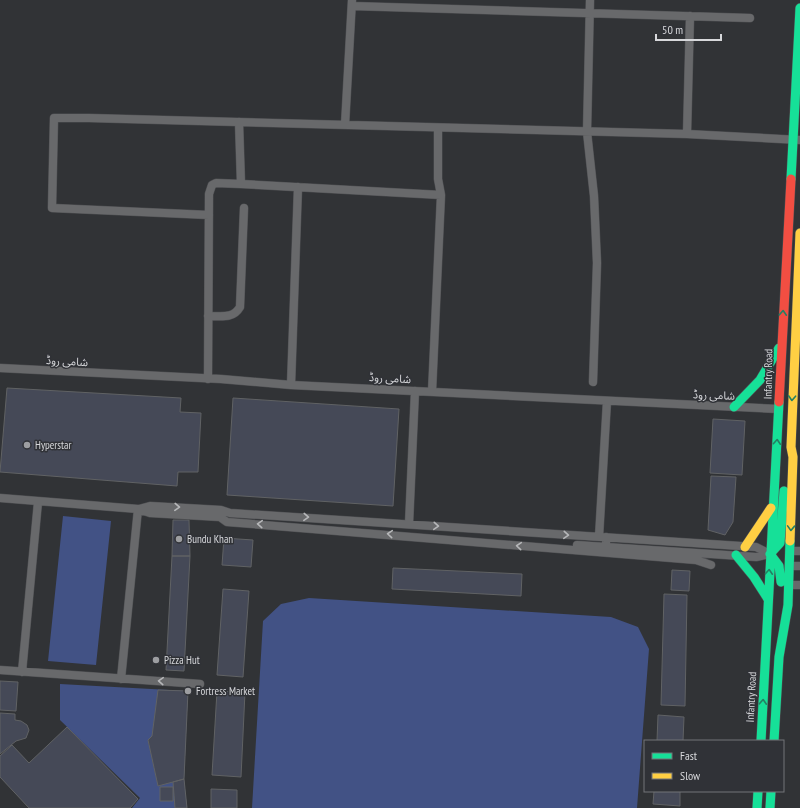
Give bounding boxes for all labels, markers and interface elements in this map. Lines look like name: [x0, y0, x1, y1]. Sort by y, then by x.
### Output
scale bar: [656, 16, 721, 42]
text: 50 m: [662, 22, 683, 37]
one-way arrow: [778, 310, 787, 316]
street label: Infantry Road: [761, 348, 775, 399]
street label: شامی روڈ: [46, 353, 89, 369]
street label: شامی روڈ: [369, 370, 412, 386]
street label: شامی روڈ: [693, 387, 736, 403]
one-way arrow: [788, 395, 797, 401]
place label: Hyperstar: [35, 438, 72, 452]
one-way arrow: [773, 439, 782, 445]
marker: Hyperstar: [22, 440, 32, 450]
one-way arrow: [174, 503, 180, 512]
one-way arrow: [303, 513, 309, 522]
one-way arrow: [257, 520, 263, 529]
one-way arrow: [433, 521, 439, 530]
one-way arrow: [787, 525, 795, 531]
one-way arrow: [387, 530, 393, 539]
one-way arrow: [562, 530, 569, 539]
place label: Bundu Khan: [187, 532, 233, 546]
marker: Bundu Khan: [174, 534, 184, 544]
one-way arrow: [516, 541, 522, 550]
one-way arrow: [765, 569, 773, 575]
place label: Pizza Hut: [164, 653, 200, 667]
marker: Pizza Hut: [151, 655, 161, 665]
street label: Infantry Road: [743, 671, 759, 723]
one-way arrow: [158, 677, 164, 686]
place label: Fortress Market: [196, 684, 255, 698]
marker: Fortress Market: [183, 686, 193, 696]
one-way arrow: [759, 699, 767, 705]
legend: [644, 740, 784, 792]
text: Fast: [680, 748, 698, 763]
text: Slow: [680, 768, 701, 783]

